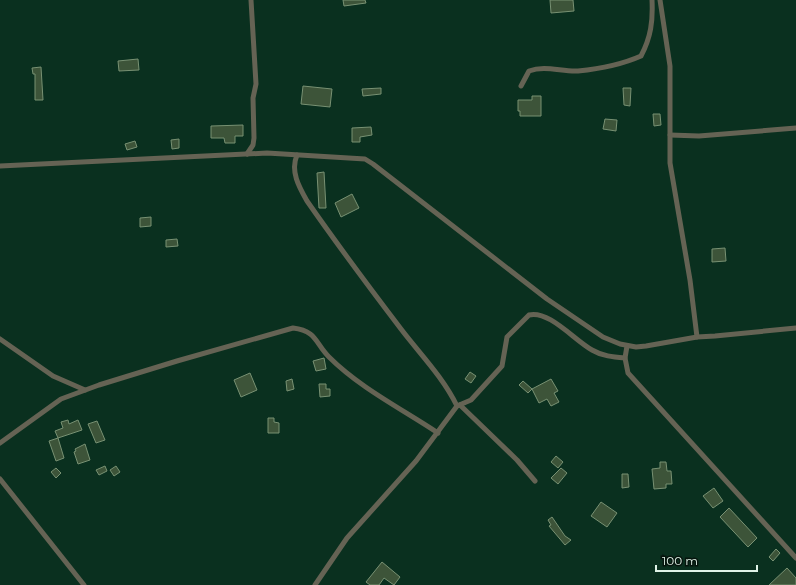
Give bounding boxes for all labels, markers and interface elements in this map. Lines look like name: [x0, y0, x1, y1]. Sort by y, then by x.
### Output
scale bar: [656, 547, 757, 573]
text: 100 m: [662, 553, 698, 568]

